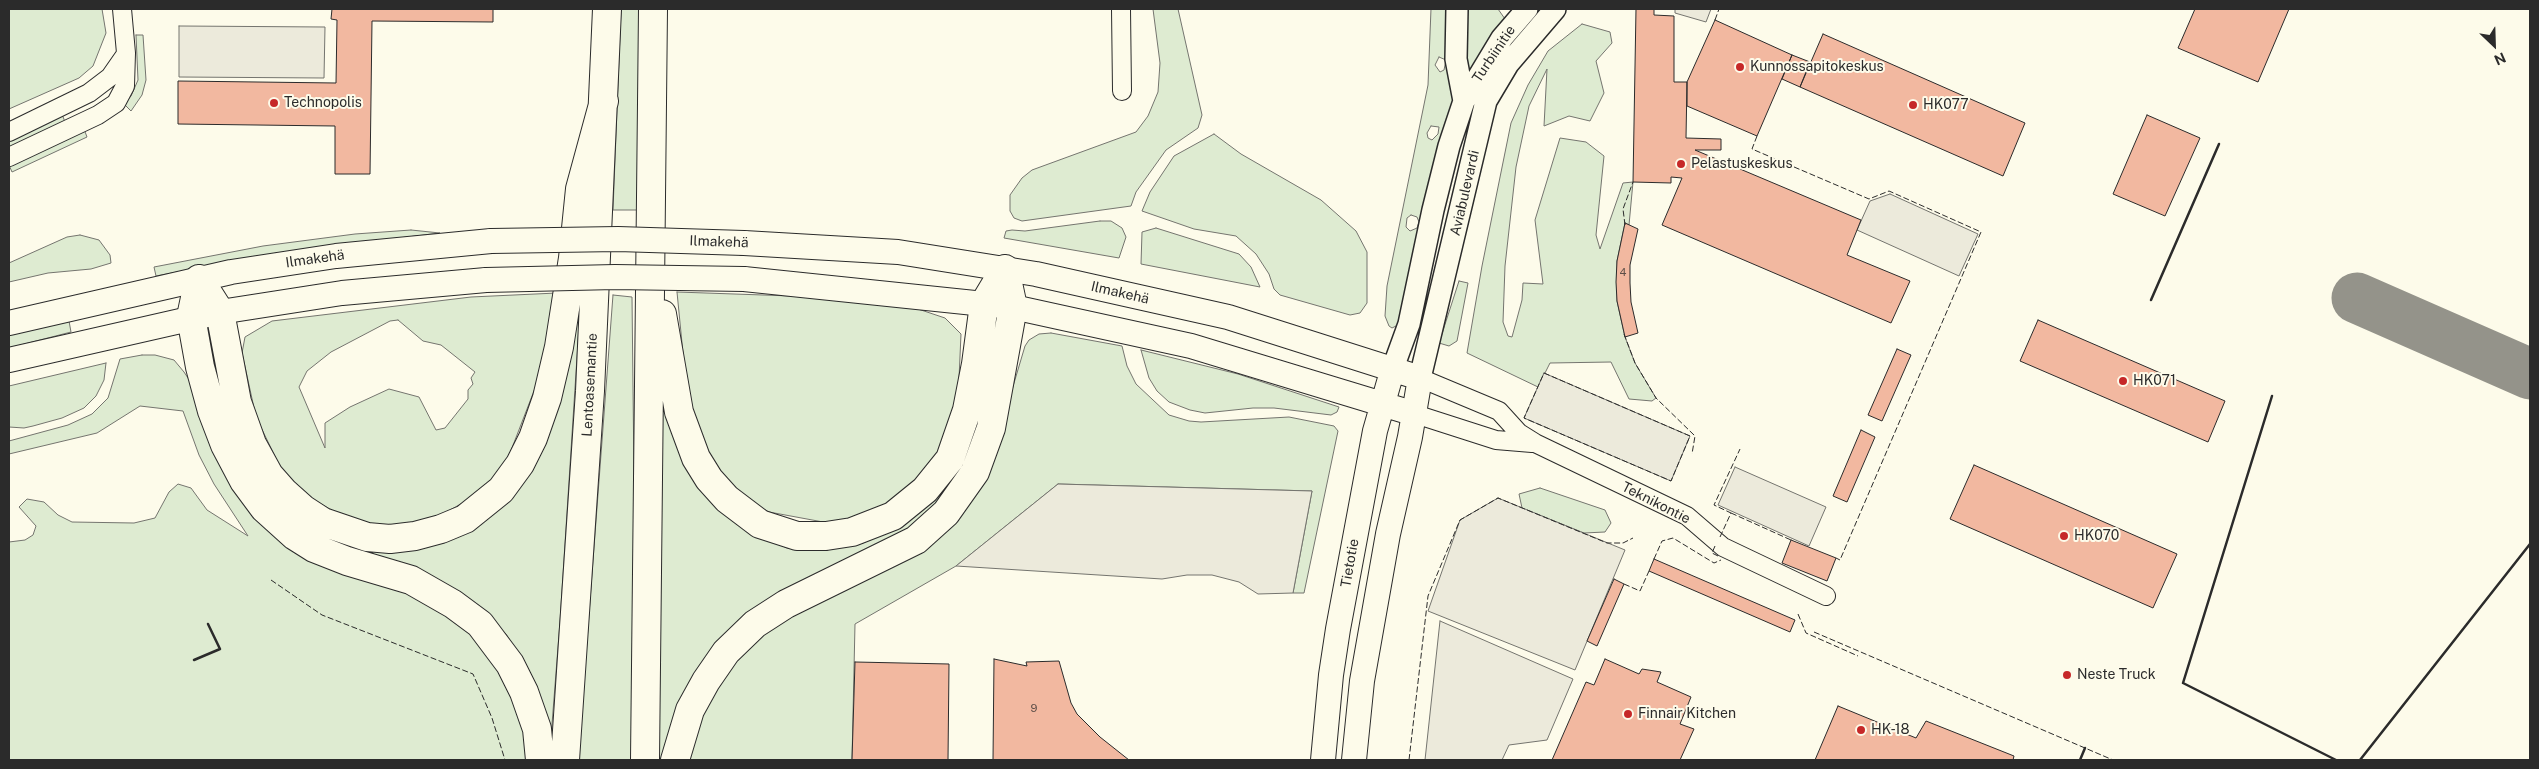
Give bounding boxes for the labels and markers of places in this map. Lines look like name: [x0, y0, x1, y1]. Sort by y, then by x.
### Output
place label: Kunnossapitokeskus: [1750, 59, 1884, 75]
marker: Kunnossapitokeskus: [1734, 61, 1746, 73]
place label: Technopolis: [284, 95, 362, 111]
marker: Technopolis: [268, 97, 280, 109]
place label: HK077: [1923, 97, 1969, 113]
marker: HK077: [1907, 99, 1919, 111]
place label: Pelastuskeskus: [1691, 156, 1792, 172]
marker: Pelastuskeskus: [1675, 158, 1687, 170]
place label: HK071: [2133, 373, 2176, 389]
marker: HK071: [2117, 375, 2129, 387]
place label: HK070: [2074, 528, 2119, 544]
marker: HK070: [2058, 530, 2070, 542]
place label: Neste Truck: [2077, 667, 2156, 683]
marker: Neste Truck: [2061, 669, 2073, 681]
place label: Finnair Kitchen: [1638, 706, 1736, 722]
marker: Finnair Kitchen: [1622, 708, 1634, 720]
place label: HK-18: [1871, 722, 1909, 738]
marker: HK-18: [1855, 724, 1867, 736]

